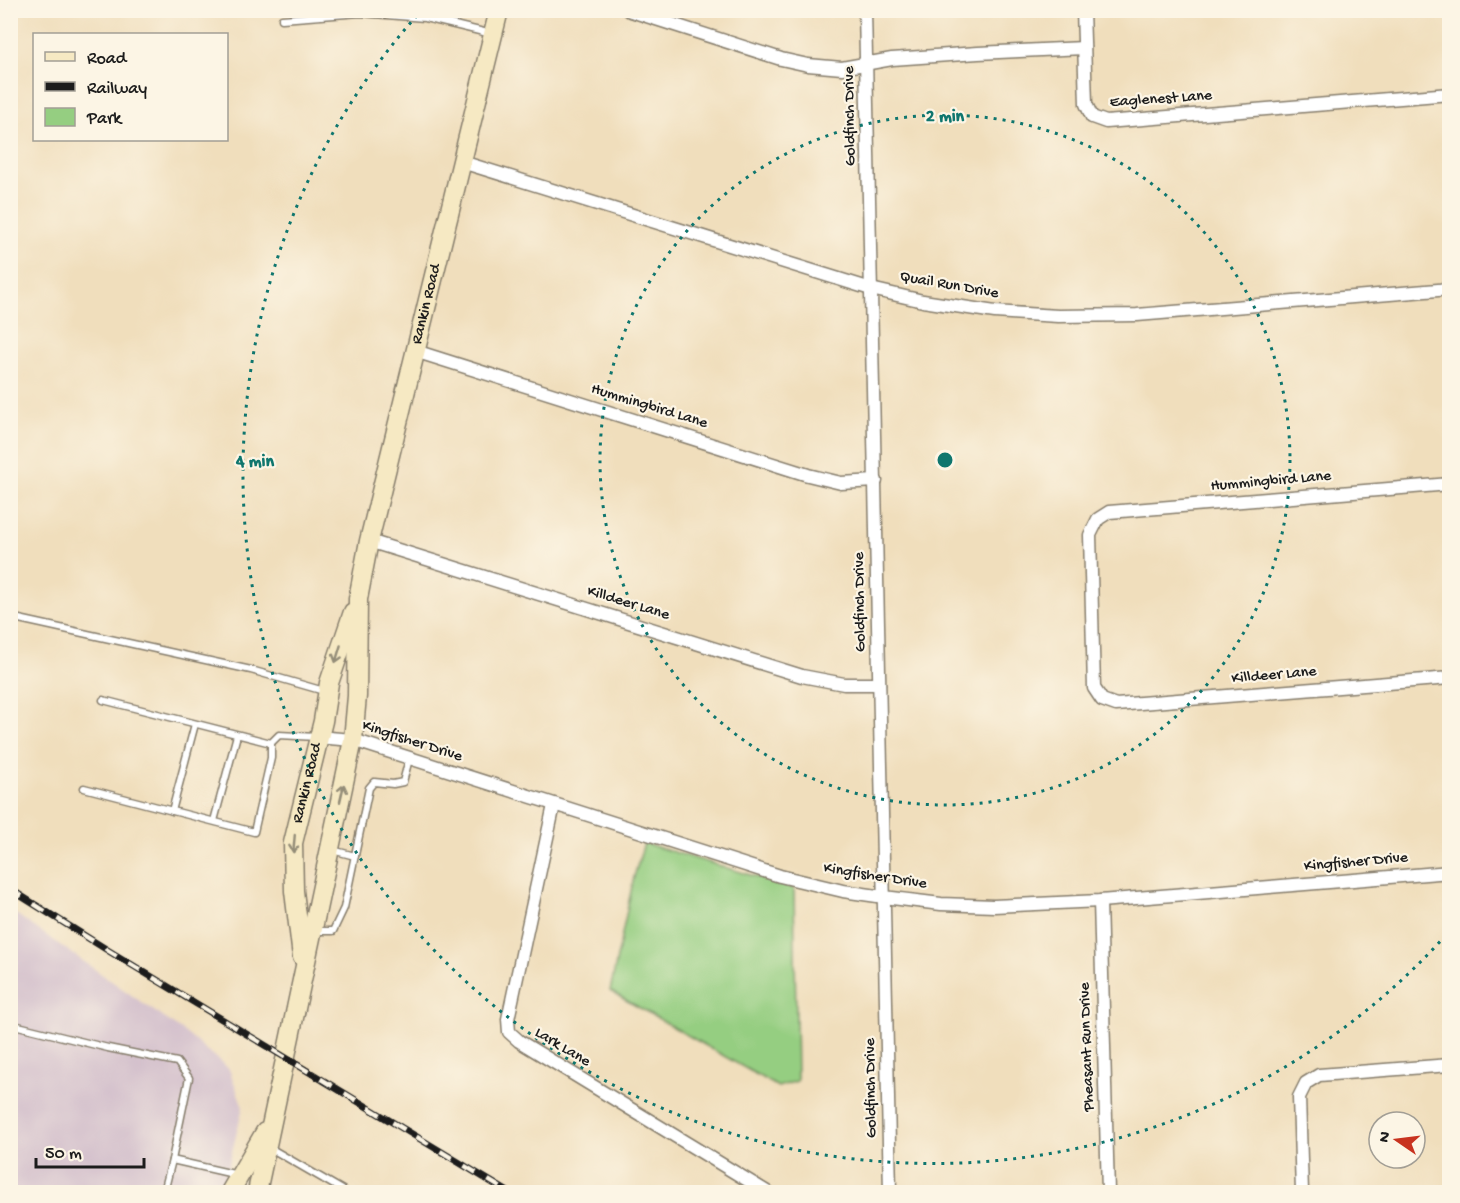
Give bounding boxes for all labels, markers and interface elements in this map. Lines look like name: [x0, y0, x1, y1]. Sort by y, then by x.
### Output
legend: [33, 33, 228, 141]
text: Road: [87, 49, 128, 70]
street label: Goldfinch Drive: [841, 65, 861, 166]
text: Railway: [87, 79, 147, 100]
street label: Eaglenest Lane: [1109, 87, 1213, 113]
text: 2 min: [926, 107, 965, 128]
text: Park: [86, 109, 123, 130]
street label: Rankin Road: [408, 261, 446, 346]
street label: Quail Run Drive: [898, 268, 1001, 304]
street label: Hummingbird Lane: [588, 380, 710, 434]
centre of rings: [935, 450, 955, 470]
text: 4 min: [235, 452, 274, 473]
street label: Hummingbird Lane: [1210, 467, 1333, 497]
street label: Goldfinch Drive: [851, 551, 871, 652]
street label: Killdeer Lane: [584, 582, 672, 626]
one-way arrow: [332, 644, 343, 663]
street label: Killdeer Lane: [1231, 663, 1318, 689]
street label: Kingfisher Drive: [359, 717, 465, 767]
street label: Rankin Road: [289, 740, 327, 825]
one-way arrow: [336, 784, 348, 803]
one-way arrow: [288, 833, 299, 853]
street label: Kingfisher Drive: [1303, 849, 1410, 877]
street label: Kingfisher Drive: [822, 859, 929, 895]
street label: Pheasant Run Drive: [1076, 981, 1100, 1113]
street label: Lark Lane: [531, 1024, 594, 1072]
street label: Goldfinch Drive: [862, 1037, 882, 1138]
north arrow: [1367, 1110, 1427, 1170]
text: N: [1375, 1129, 1396, 1145]
scale bar: [36, 1131, 144, 1169]
text: 50 m: [45, 1144, 82, 1165]

